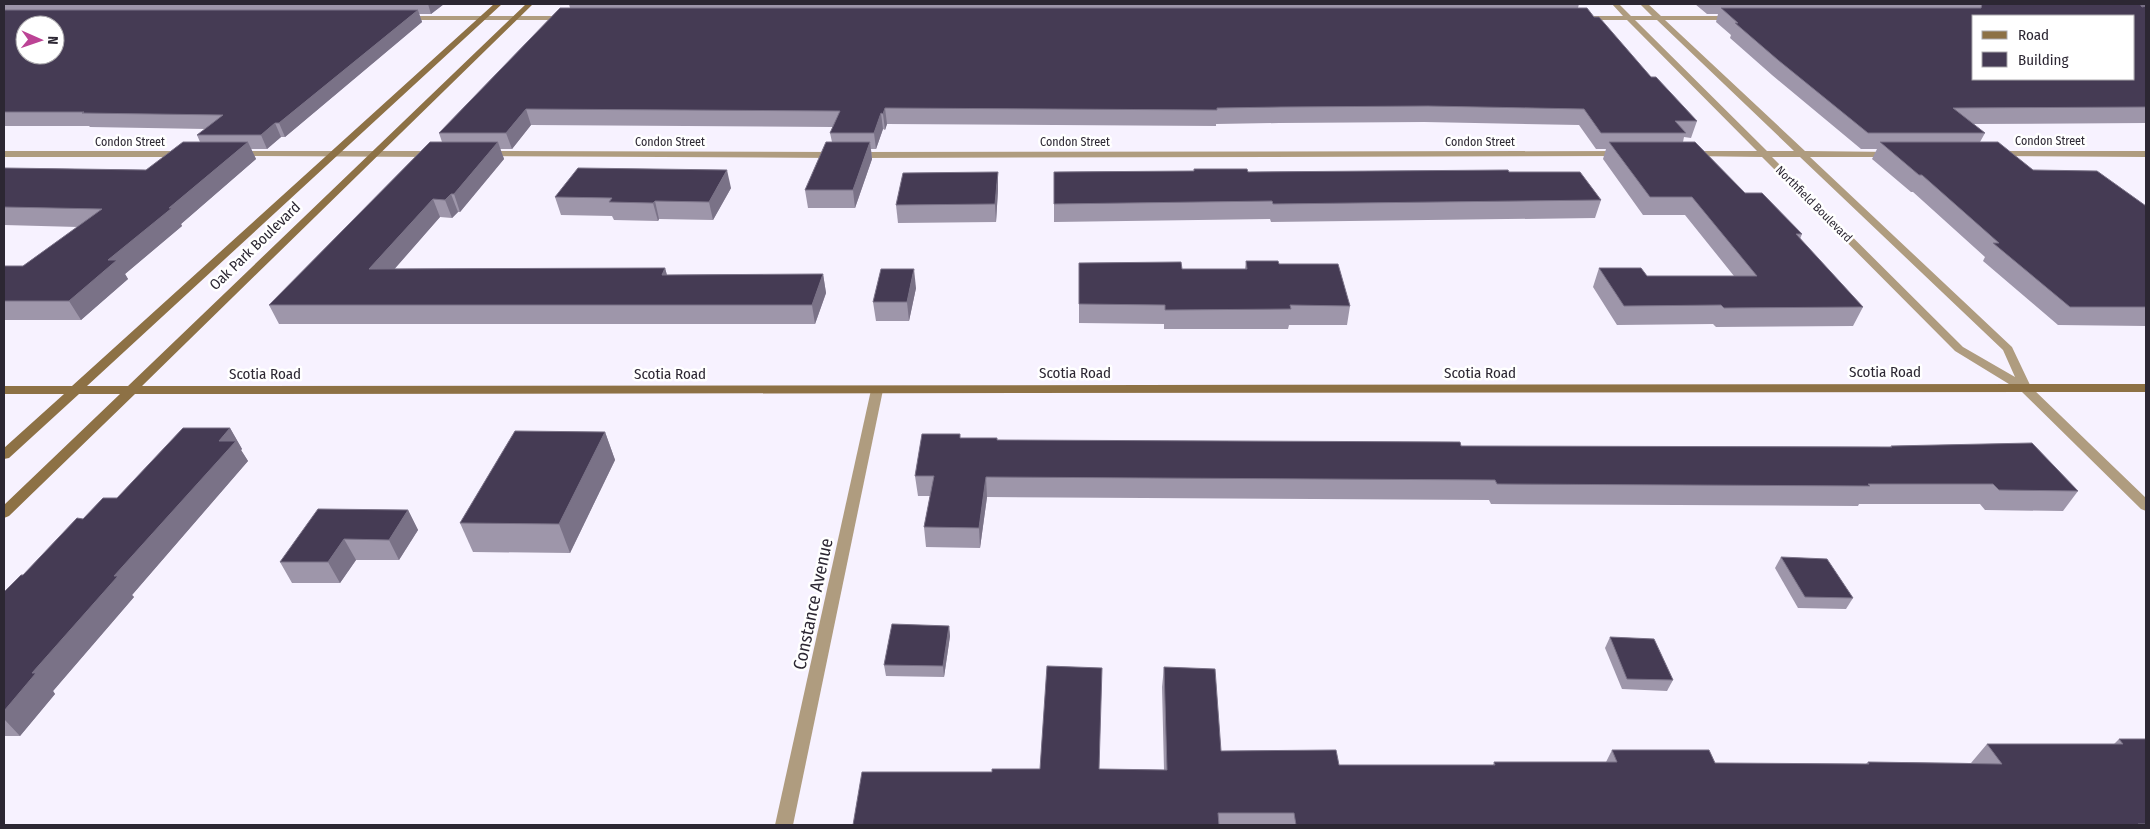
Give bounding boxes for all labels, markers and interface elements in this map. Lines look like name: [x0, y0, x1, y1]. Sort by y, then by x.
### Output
north arrow: [15, 15, 65, 65]
legend: [1972, 15, 2135, 80]
text: Road: [2018, 26, 2049, 44]
text: N: [44, 36, 61, 45]
text: Building: [2018, 51, 2069, 69]
street label: Condon Street: [2015, 134, 2085, 148]
street label: Condon Street: [95, 135, 165, 149]
street label: Condon Street: [635, 135, 705, 149]
street label: Condon Street: [1040, 135, 1110, 149]
street label: Condon Street: [1445, 135, 1515, 149]
street label: Northfield Boulevard: [1773, 163, 1855, 245]
street label: Oak Park Boulevard: [206, 198, 304, 294]
street label: Scotia Road: [1849, 363, 1921, 381]
street label: Scotia Road: [1039, 364, 1111, 382]
street label: Scotia Road: [1444, 364, 1516, 382]
street label: Scotia Road: [229, 365, 301, 383]
street label: Scotia Road: [634, 365, 706, 383]
street label: Constance Avenue: [788, 536, 838, 672]

